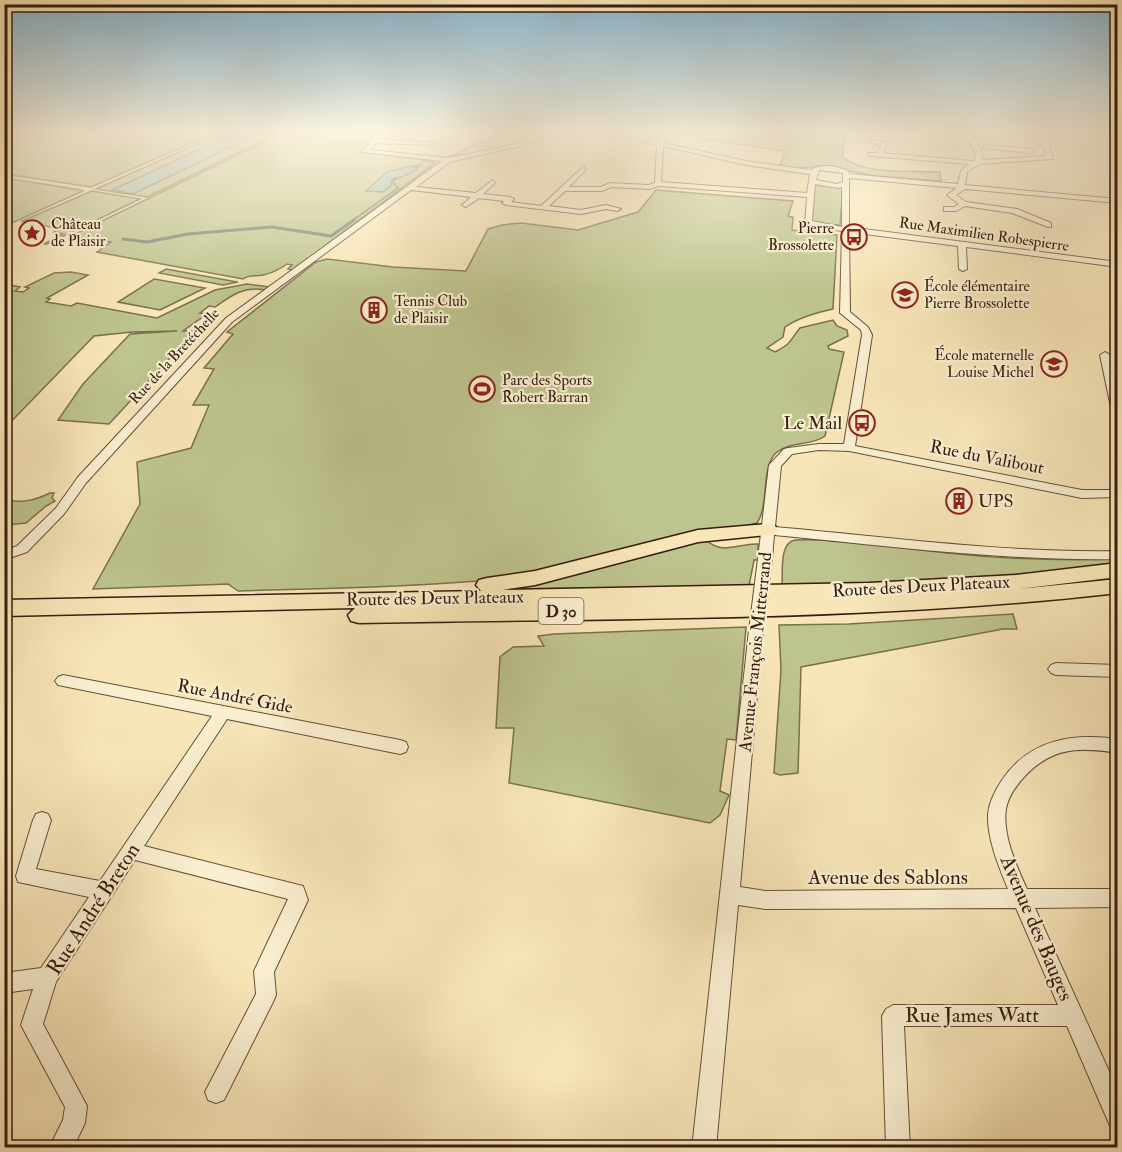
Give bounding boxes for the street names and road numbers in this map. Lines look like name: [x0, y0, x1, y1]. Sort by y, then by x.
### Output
street label: Rue Maximilien Robespierre: [898, 213, 1070, 257]
street label: Rue de la Bretéchelle: [125, 304, 224, 408]
street label: Rue du Valibout: [928, 435, 1046, 480]
street label: Avenue François Mitterrand: [733, 551, 777, 754]
street label: Route des Deux Plateaux: [832, 570, 1011, 603]
street label: Route des Deux Plateaux: [346, 585, 524, 612]
road number: D 30: [538, 598, 584, 624]
street label: Rue André Gide: [175, 674, 295, 719]
street label: Rue André Breton: [41, 838, 146, 980]
street label: Avenue des Bauges: [993, 850, 1079, 1005]
street label: Avenue des Sablons: [807, 864, 968, 891]
street label: Rue James Watt: [905, 1002, 1039, 1029]

